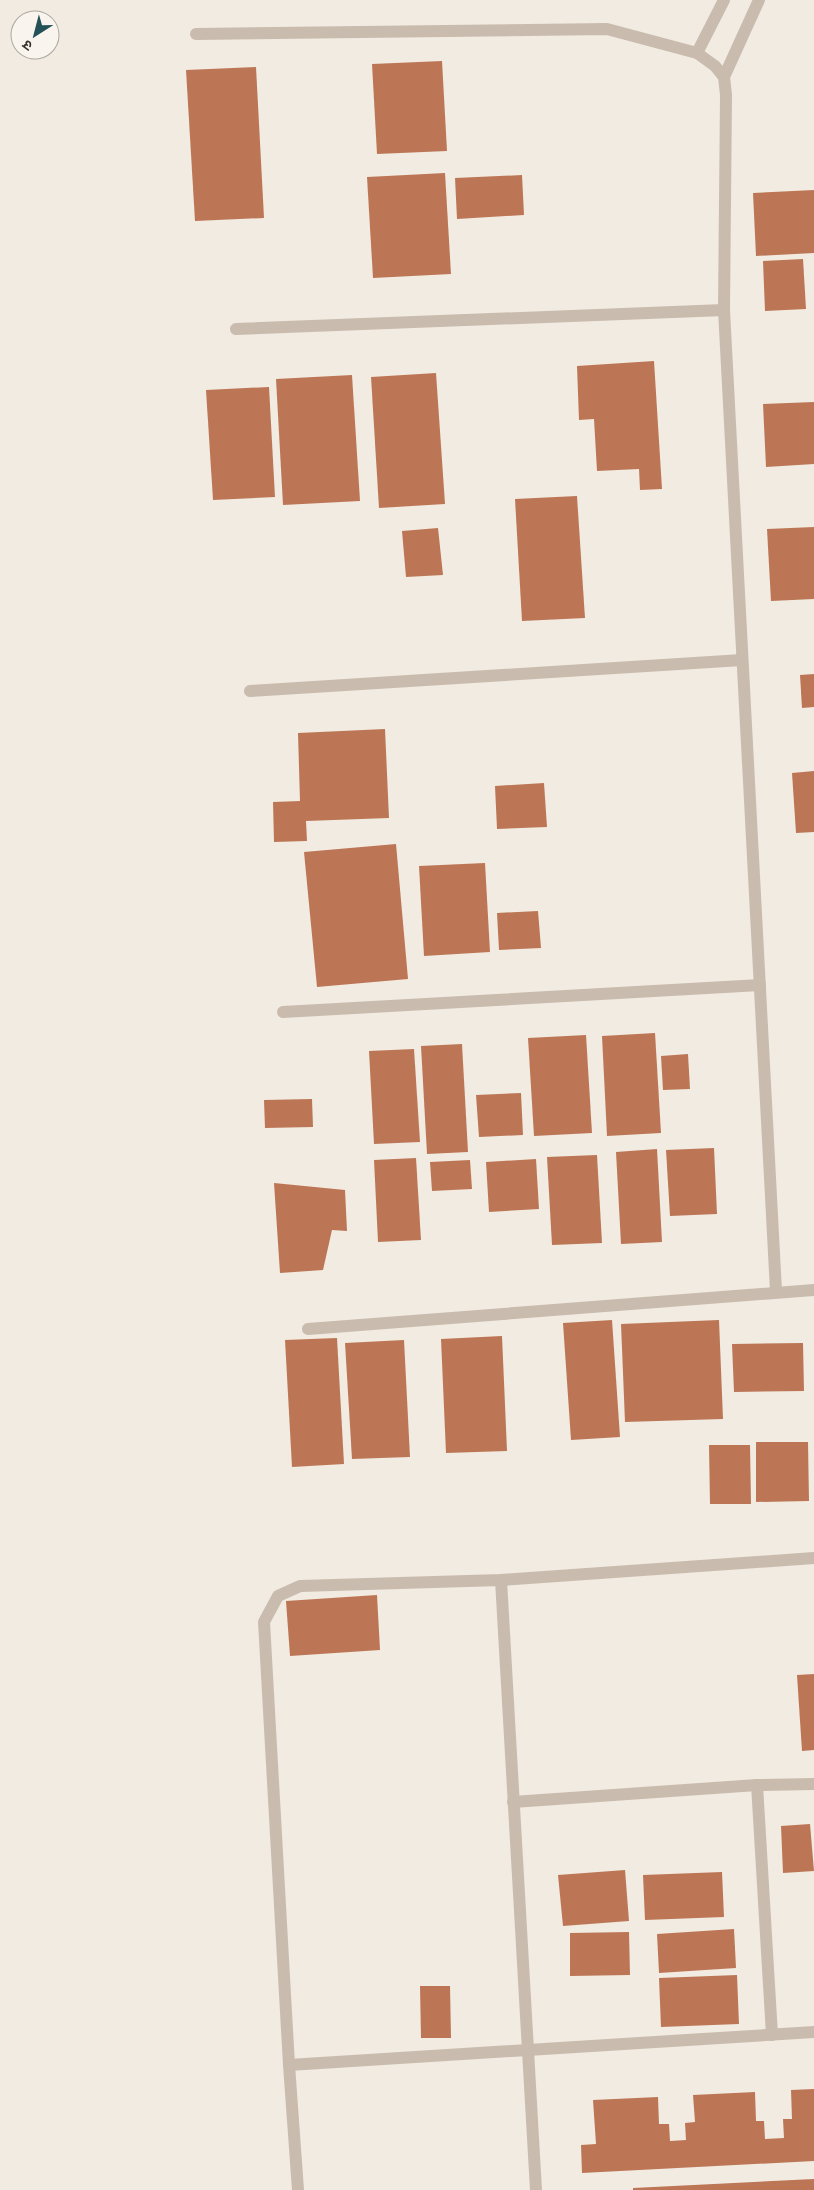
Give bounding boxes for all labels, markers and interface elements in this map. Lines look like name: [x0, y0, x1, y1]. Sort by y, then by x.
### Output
north arrow: [10, 10, 60, 60]
text: उ: [19, 36, 35, 54]

